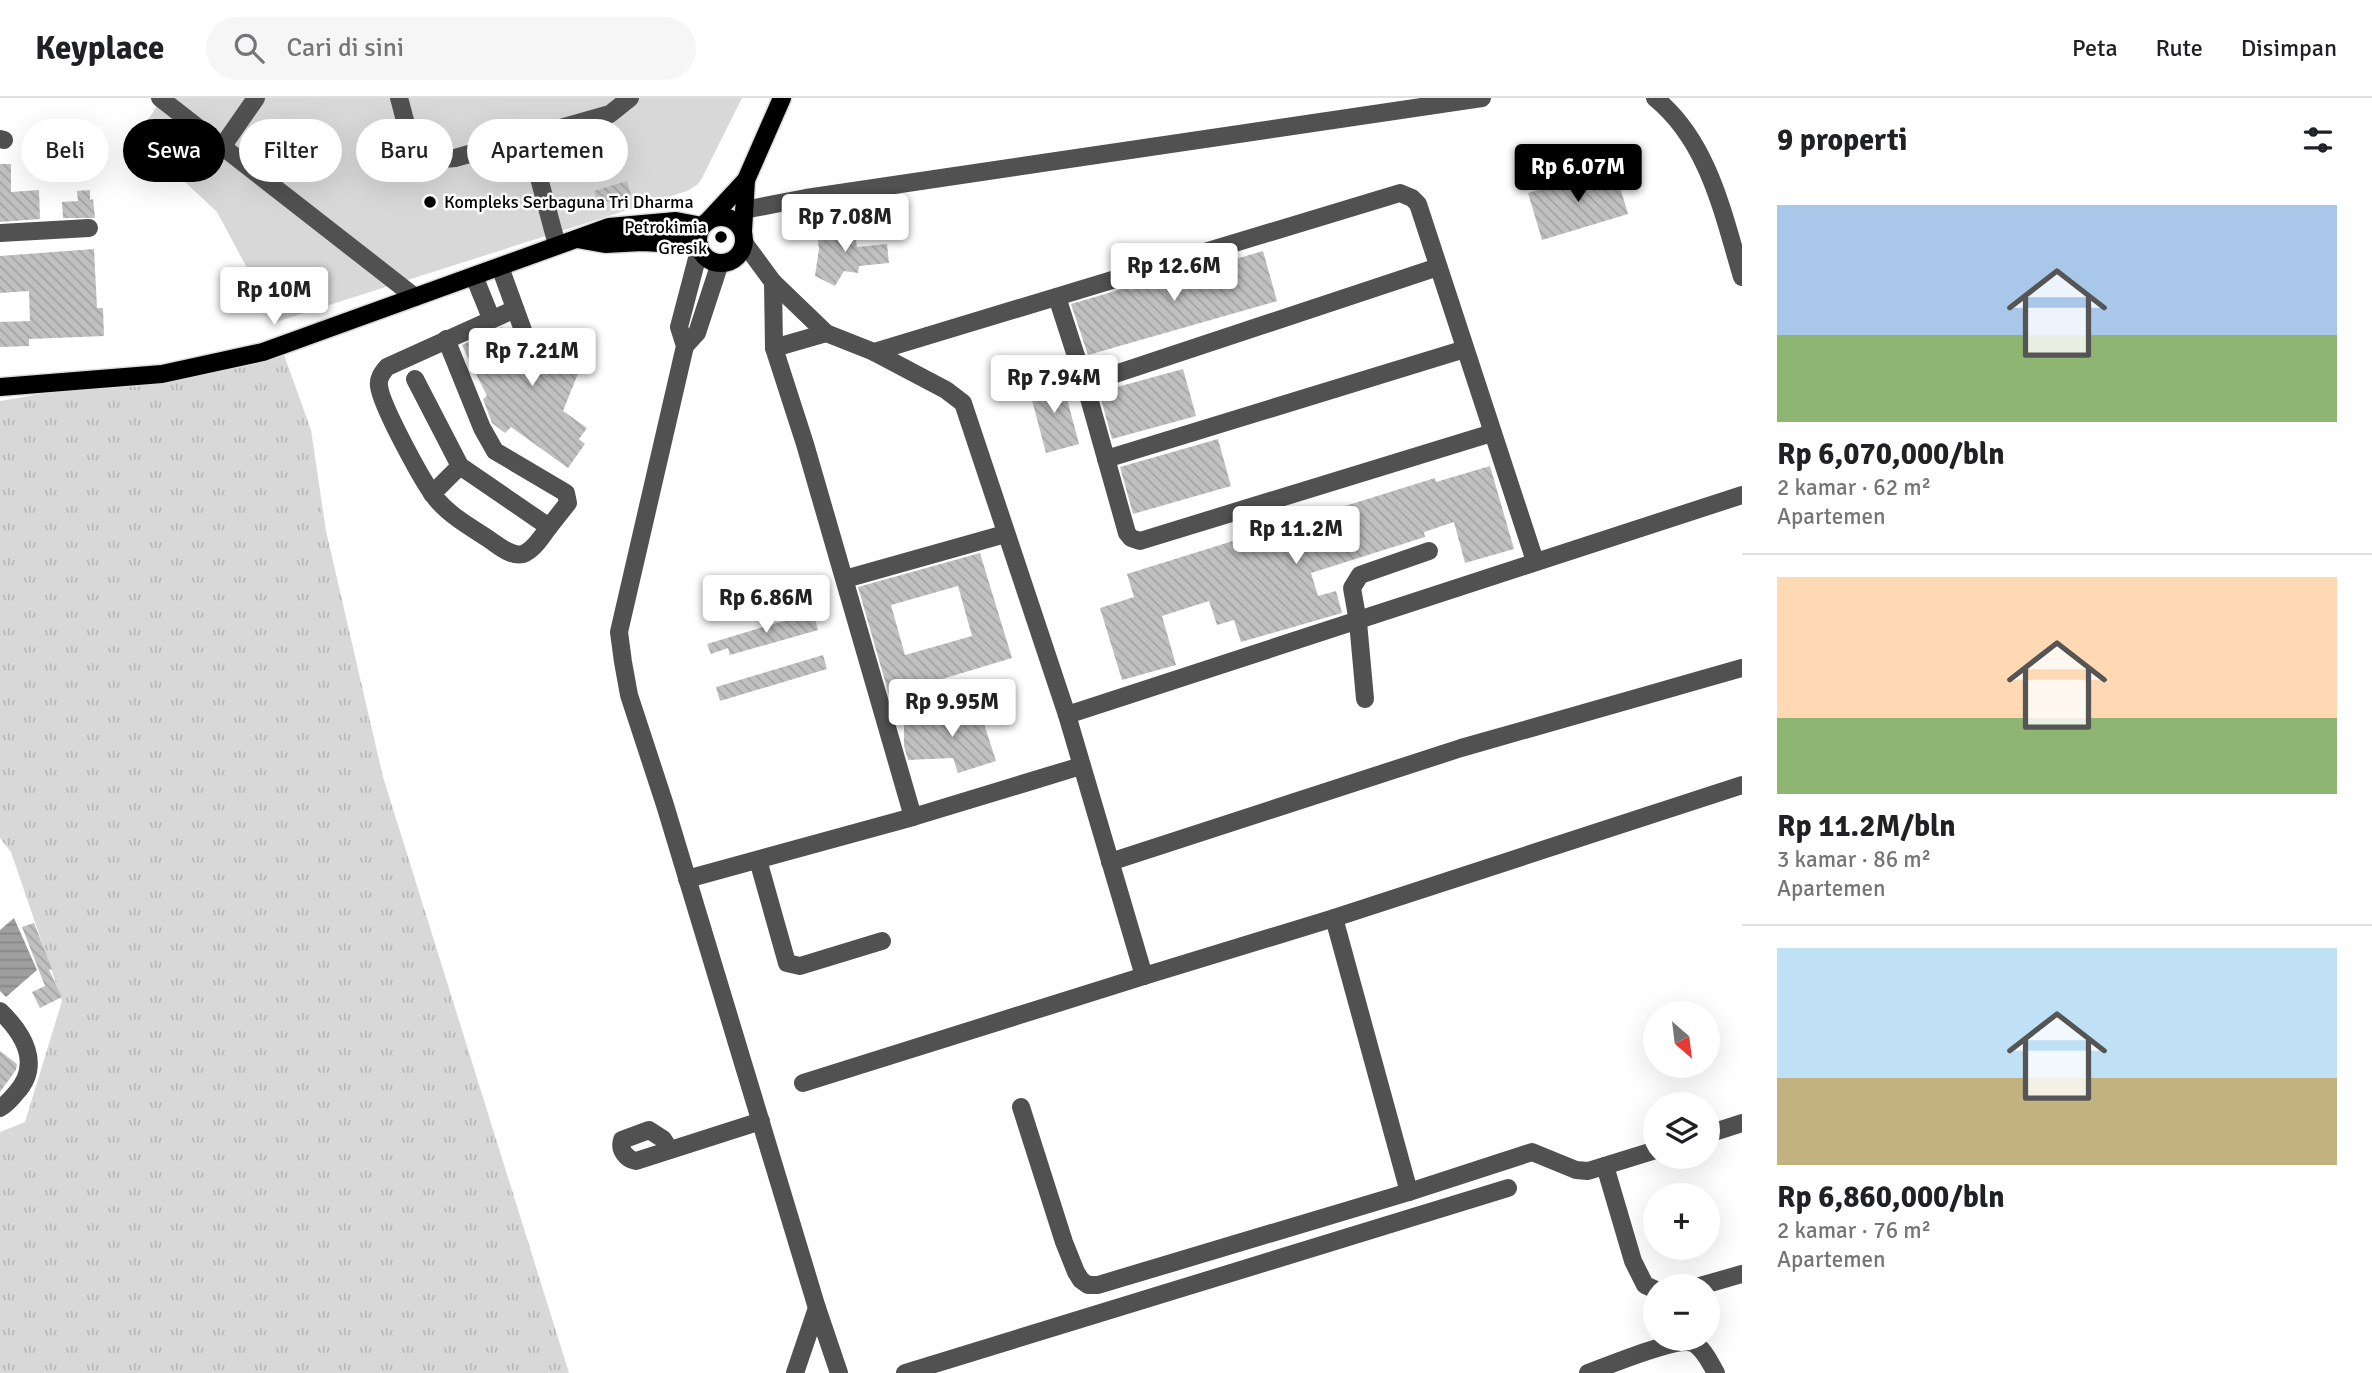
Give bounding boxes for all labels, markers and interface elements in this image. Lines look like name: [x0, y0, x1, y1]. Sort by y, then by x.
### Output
search box: [206, 17, 696, 80]
text: Keyplace: [35, 28, 164, 69]
icon: search: [230, 29, 268, 67]
text: Cari di sini: [286, 32, 404, 64]
text: Peta: [2072, 33, 2118, 63]
text: Rute: [2156, 33, 2203, 63]
text: Disimpan: [2241, 33, 2337, 63]
chip: Beli: [21, 119, 109, 182]
chip: Sewa: [123, 119, 225, 182]
chip: Filter: [239, 119, 342, 182]
chip: Baru: [356, 119, 453, 182]
chip: Apartemen: [467, 119, 628, 182]
icon: filters: [2299, 121, 2337, 159]
text: 9 properti: [1777, 122, 1907, 159]
pin: Rp 6.07M: [1506, 144, 1650, 204]
text: Rp 6.07M: [1531, 152, 1625, 181]
place label: Kompleks Serbaguna Tri Dharma: [444, 191, 694, 213]
marker: Kompleks Serbaguna Tri Dharma: [422, 194, 438, 210]
pin: Rp 7.08M: [773, 194, 917, 254]
text: Rp 7.08M: [798, 202, 892, 231]
place label: Petrokimia Gresik: [624, 216, 707, 259]
marker: Petrokimia Gresik: [713, 229, 729, 245]
pin: Rp 12.6M: [1102, 244, 1246, 303]
icon: home: [1994, 250, 2120, 376]
text: Rp 12.6M: [1127, 251, 1221, 280]
pin: Rp 10M: [217, 268, 331, 327]
text: Rp 10M: [236, 275, 312, 304]
pin: Rp 7.21M: [460, 328, 604, 388]
text: Rp 7.21M: [485, 336, 579, 365]
pin: Rp 7.94M: [982, 356, 1126, 415]
text: Rp 7.94M: [1007, 363, 1101, 392]
text: Rp 6,070,000/bln: [1777, 436, 2005, 473]
text: 2 kamar · 62 m²: [1777, 473, 1931, 502]
text: Apartemen: [1777, 502, 1886, 531]
pin: Rp 11.2M: [1224, 506, 1368, 566]
text: Rp 11.2M: [1249, 514, 1343, 543]
pin: Rp 6.86M: [694, 575, 838, 635]
text: Rp 6.86M: [719, 583, 813, 612]
icon: home: [1994, 622, 2120, 748]
pin: Rp 9.95M: [880, 680, 1024, 739]
text: Rp 9.95M: [905, 687, 999, 716]
text: Rp 11.2M/bln: [1777, 808, 1956, 845]
text: 3 kamar · 86 m²: [1777, 845, 1931, 874]
text: Apartemen: [1777, 874, 1886, 903]
icon: home: [1994, 993, 2120, 1119]
north arrow: [1643, 1001, 1720, 1078]
map controls: [1643, 1001, 1720, 1351]
button: layers: [1643, 1092, 1720, 1169]
text: Rp 6,860,000/bln: [1777, 1179, 2005, 1216]
button: +: [1643, 1183, 1720, 1260]
text: 2 kamar · 76 m²: [1777, 1216, 1931, 1245]
text: Apartemen: [1777, 1245, 1886, 1274]
button: −: [1643, 1274, 1720, 1351]

